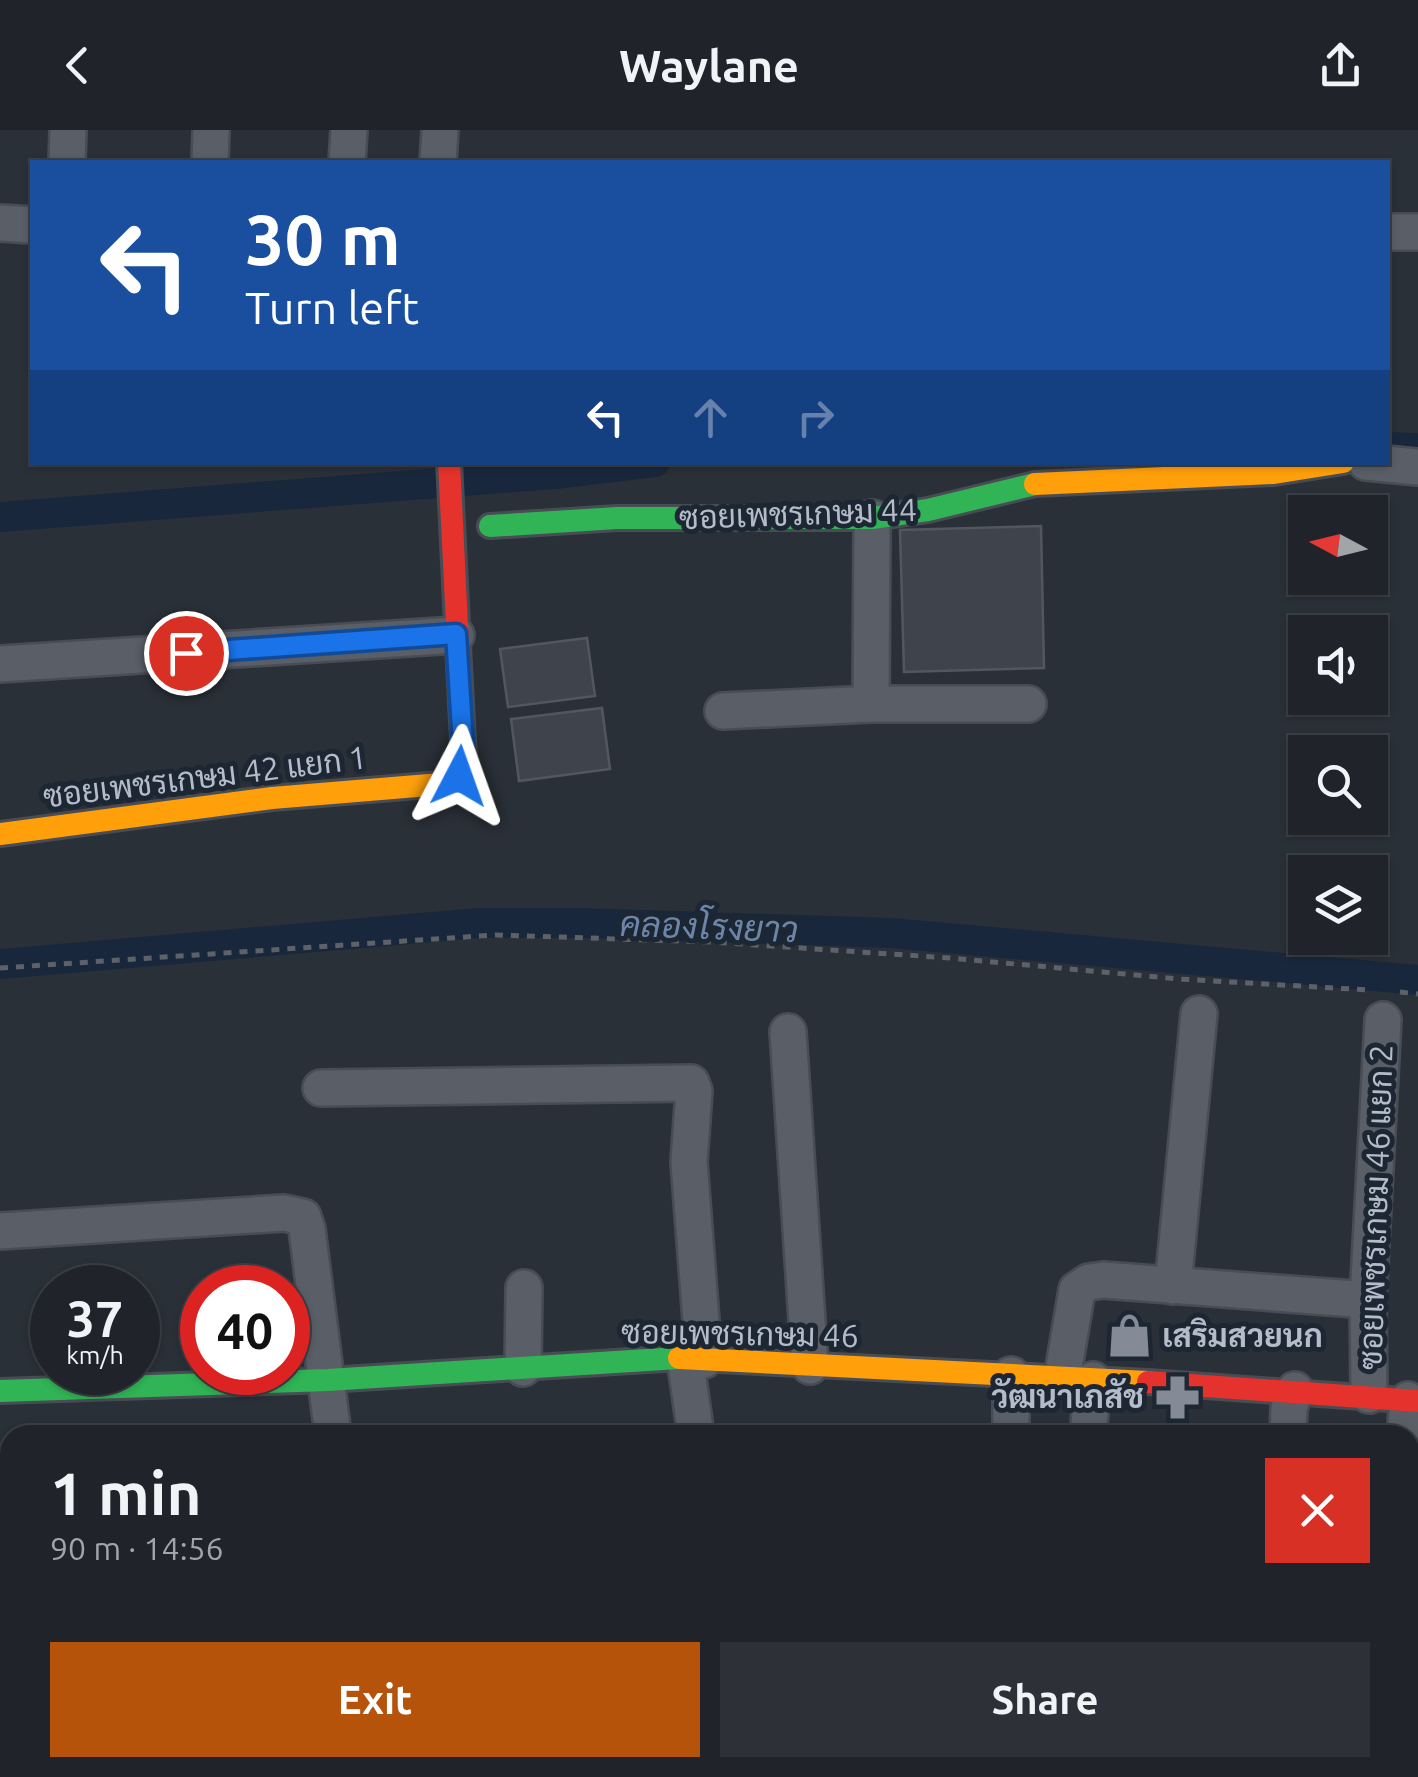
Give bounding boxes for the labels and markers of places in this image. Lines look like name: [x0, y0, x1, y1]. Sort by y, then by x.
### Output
pin: [144, 611, 229, 696]
shop icon: เสริมสวยนก: [1105, 1312, 1153, 1360]
place label: เสริมสวยนก: [1162, 1317, 1323, 1353]
pharmacy icon: วัฒนาเภสัช: [1153, 1373, 1201, 1421]
place label: วัฒนาเภสัช: [991, 1378, 1144, 1414]

